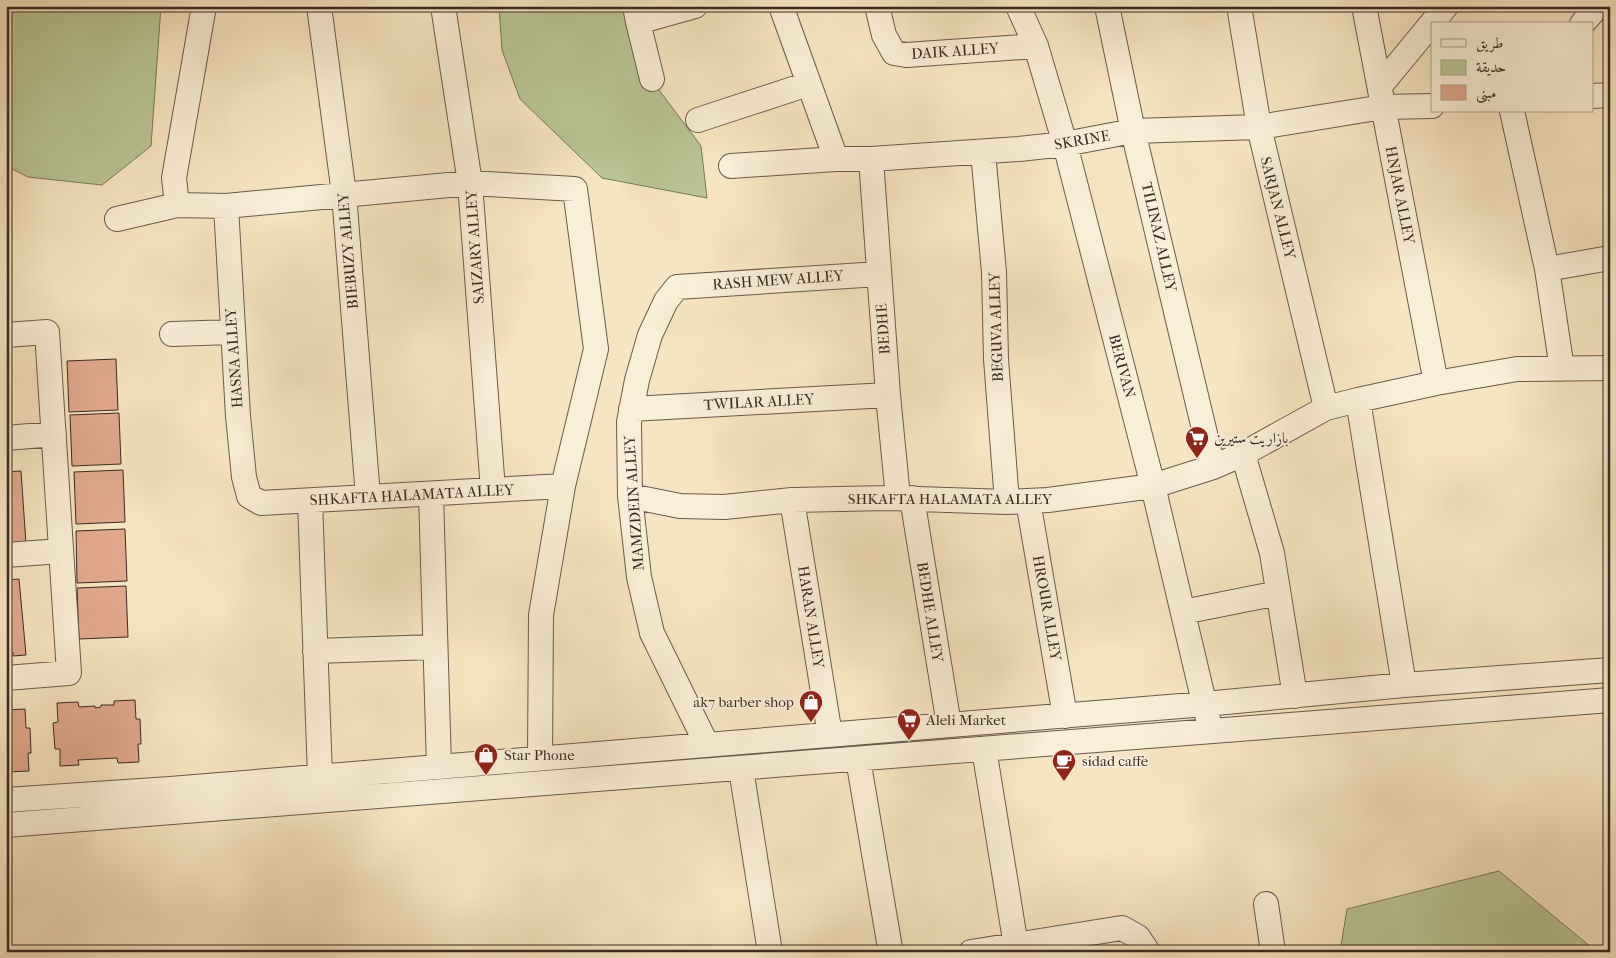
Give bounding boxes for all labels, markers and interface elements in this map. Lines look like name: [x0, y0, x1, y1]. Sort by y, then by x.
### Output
legend: [1431, 22, 1594, 112]
text: طريق: [1476, 34, 1503, 53]
street label: DAIK ALLEY: [911, 39, 1000, 63]
text: حديقة: [1476, 58, 1506, 76]
text: مبنى: [1476, 84, 1496, 104]
street label: SKRINE: [1053, 126, 1111, 154]
street label: HNJAR ALLEY: [1382, 144, 1418, 246]
street label: SARJAN ALLEY: [1257, 155, 1300, 262]
street label: TILINAZ ALLEY: [1138, 180, 1181, 294]
street label: SAIZARY ALLEY: [462, 189, 488, 304]
street label: BIEBUZY ALLEY: [334, 191, 362, 310]
street label: RASH MEW ALLEY: [712, 266, 845, 294]
street label: BEGUVA ALLEY: [985, 271, 1007, 382]
street label: BEDHE: [872, 303, 894, 355]
street label: HASNA ALLEY: [221, 306, 246, 409]
street label: BERIVAN: [1105, 332, 1139, 401]
street label: TWILAR ALLEY: [703, 390, 816, 414]
supermarket icon: بازاريت ستيرين: [1184, 425, 1210, 459]
place label: بازاريت ستيرين: [1214, 429, 1288, 448]
street label: MAMZDEIN ALLEY: [620, 434, 648, 571]
street label: SHKAFTA HALAMATA ALLEY: [309, 481, 515, 509]
street label: SHKAFTA HALAMATA ALLEY: [848, 490, 1053, 508]
street label: HROUR ALLEY: [1029, 554, 1065, 663]
street label: BEDHE ALLEY: [913, 560, 947, 664]
street label: HARAN ALLEY: [794, 564, 828, 671]
shop icon: ak7 barber shop: [798, 689, 824, 723]
place label: ak7 barber shop: [693, 693, 794, 711]
supermarket icon: Aleli Market: [896, 707, 922, 741]
place label: Aleli Market: [925, 711, 1007, 729]
shop icon: Star Phone: [473, 742, 499, 776]
place label: Star Phone: [504, 746, 575, 764]
cafe icon: sidad caffe: [1051, 748, 1077, 782]
place label: sidad caffe: [1082, 752, 1149, 770]

